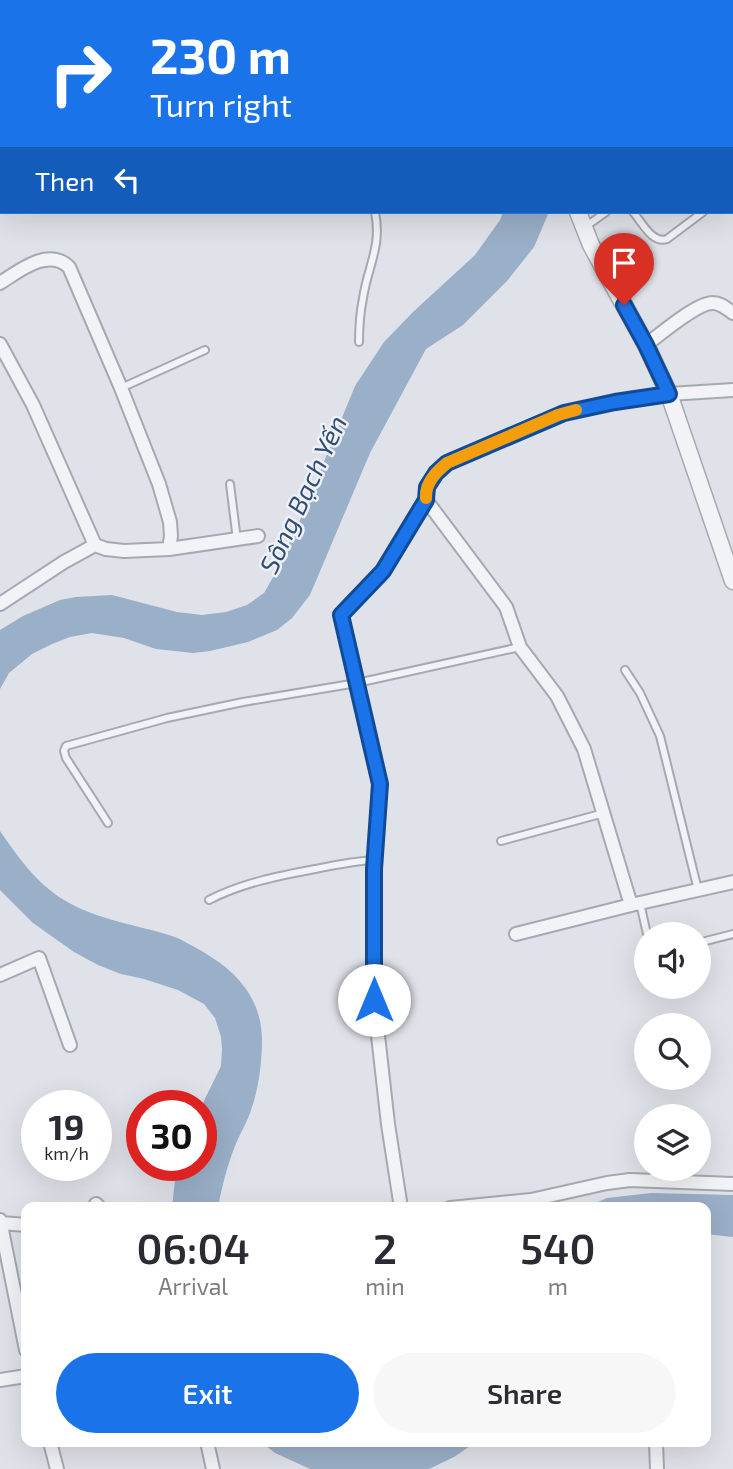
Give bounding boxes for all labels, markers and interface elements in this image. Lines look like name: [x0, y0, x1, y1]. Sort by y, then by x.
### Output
text: 230 m: [150, 25, 291, 84]
icon: right: [35, 28, 126, 119]
text: Turn right: [150, 85, 292, 123]
icon: left: [108, 161, 146, 199]
text: Then: [35, 165, 94, 196]
pin: [594, 233, 654, 305]
icon: arrive: [605, 244, 643, 282]
water label: Sông Bạch Yến: [252, 410, 352, 578]
map controls: [634, 922, 711, 1181]
button: sound: [634, 922, 711, 999]
position arrow: [337, 963, 411, 1037]
button: search: [634, 1013, 711, 1090]
speed limit sign: 30: [126, 1090, 217, 1181]
button: layers: [634, 1104, 711, 1181]
text: 19: [49, 1105, 84, 1147]
text: km/h: [44, 1142, 89, 1164]
text: 06:04: [137, 1222, 250, 1272]
text: 2: [373, 1222, 397, 1272]
text: 540: [520, 1222, 595, 1272]
text: Arrival: [158, 1272, 228, 1300]
text: min: [365, 1272, 405, 1300]
text: m: [548, 1272, 568, 1300]
button: Exit: [56, 1353, 359, 1433]
button: Share: [373, 1353, 676, 1433]

